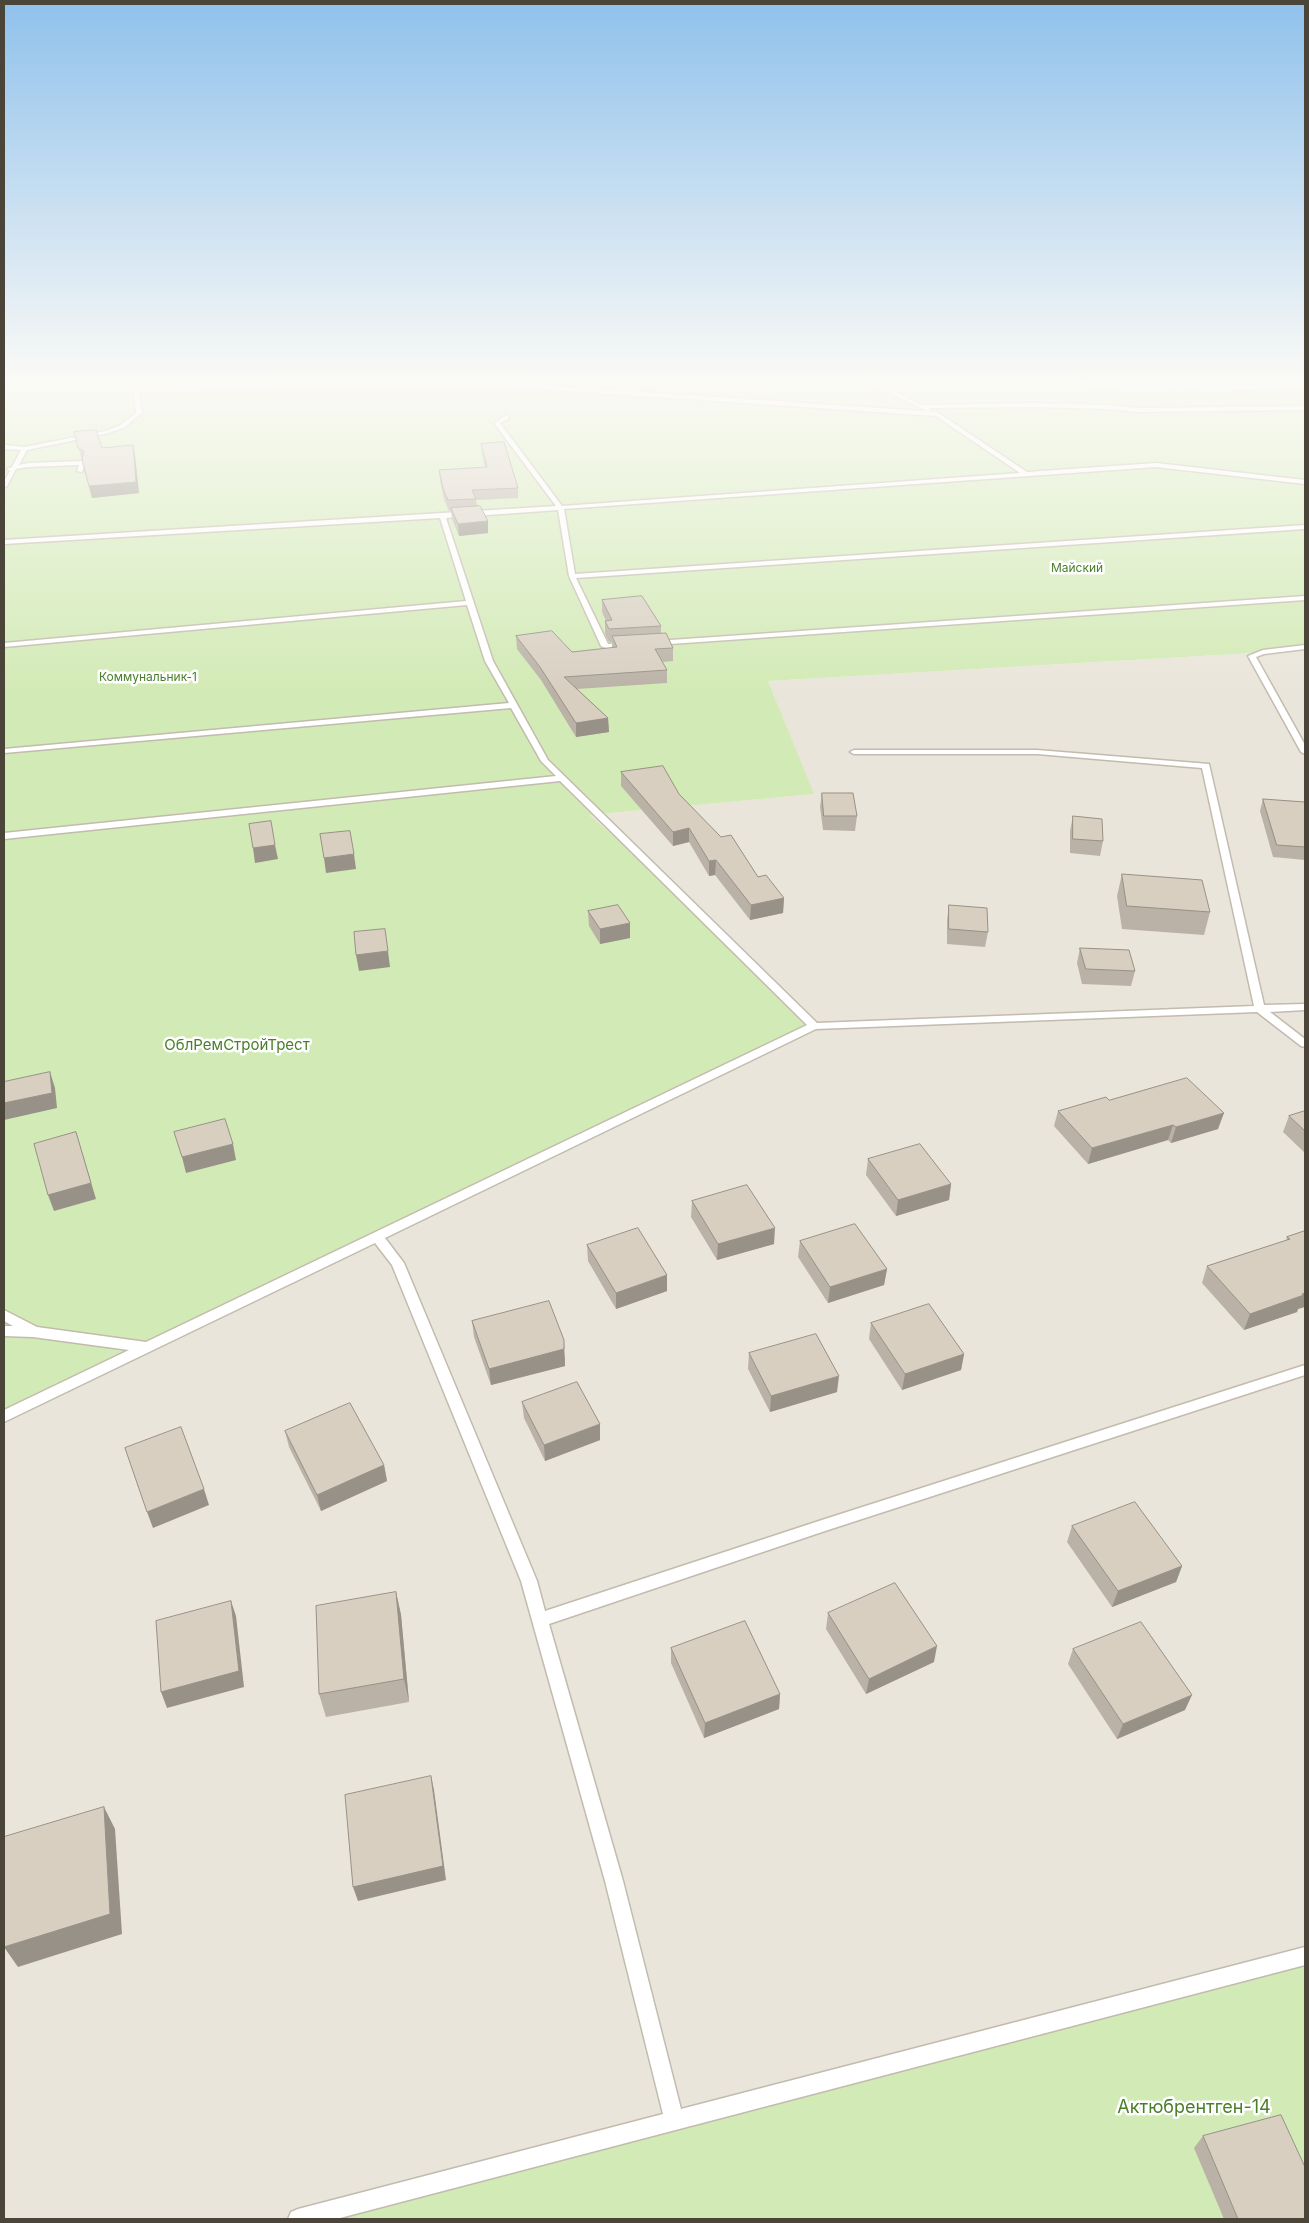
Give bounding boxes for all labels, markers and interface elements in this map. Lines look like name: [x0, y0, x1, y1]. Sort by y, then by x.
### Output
park label: Майский: [1051, 561, 1103, 575]
park label: Коммунальник-1: [99, 670, 197, 684]
park label: ОблРемСтройТрест: [164, 1036, 310, 1054]
park label: Актюбрентген-14: [1117, 2097, 1271, 2119]

